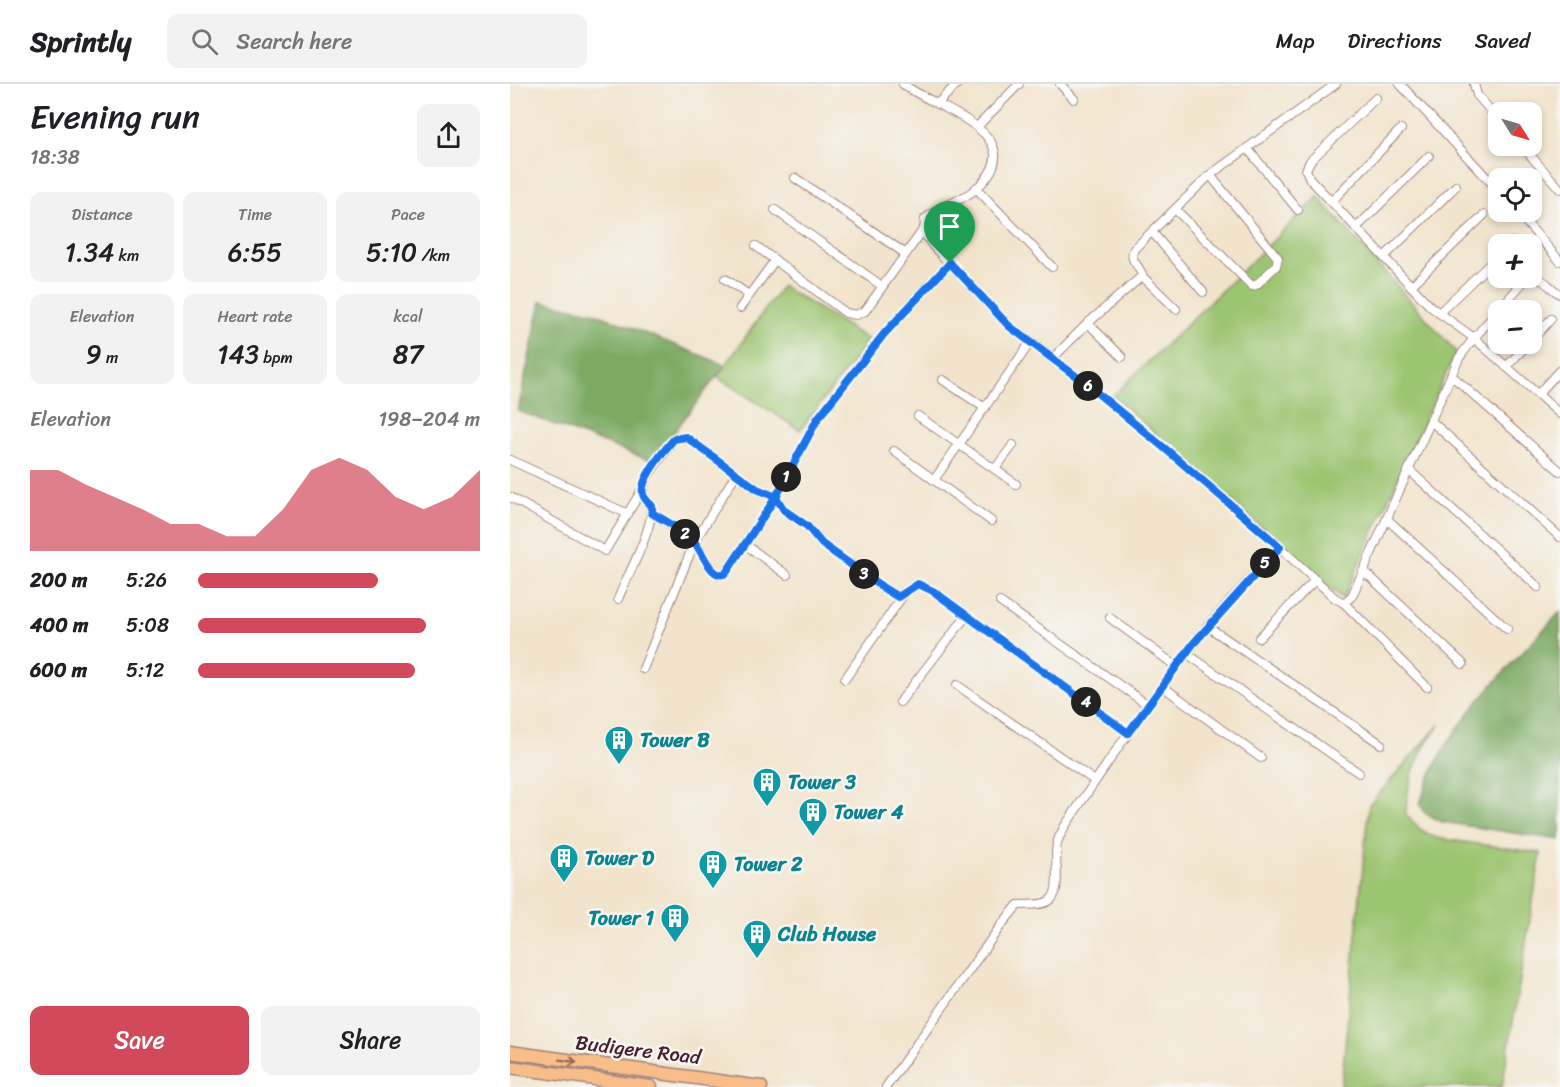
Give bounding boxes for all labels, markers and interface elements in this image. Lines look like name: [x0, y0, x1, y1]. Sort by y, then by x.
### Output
search box: [167, 14, 587, 68]
text: Sprintly: [30, 17, 131, 66]
text: Search here: [236, 22, 352, 61]
text: Map: [1276, 22, 1314, 60]
text: Directions: [1347, 22, 1442, 60]
text: Saved: [1475, 22, 1530, 60]
icon: search: [188, 25, 221, 58]
text: Evening run: [30, 88, 200, 146]
north arrow: [1488, 102, 1542, 156]
map controls: [1488, 102, 1542, 354]
button: share: [417, 104, 480, 167]
text: 18:38: [30, 140, 80, 175]
button: locate: [1488, 168, 1542, 222]
text: Distance: [72, 200, 132, 229]
text: Time: [238, 200, 272, 229]
text: Pace: [391, 200, 425, 229]
pin: [924, 201, 975, 263]
icon: arrive: [933, 210, 966, 243]
text: 1.34: [65, 229, 114, 275]
text: 6:55: [228, 229, 282, 275]
text: 5:10: [366, 229, 417, 275]
button: +: [1488, 234, 1542, 288]
text: km: [114, 241, 139, 270]
text: /km: [417, 241, 450, 270]
button: −: [1488, 300, 1542, 354]
text: Elevation: [70, 302, 134, 331]
text: Heart rate: [217, 302, 293, 331]
text: kcal: [393, 302, 423, 331]
text: 9: [86, 331, 102, 377]
text: 143: [217, 331, 259, 377]
text: 87: [393, 331, 423, 377]
text: m: [102, 343, 118, 372]
text: bpm: [259, 343, 293, 372]
pin: 6: [1073, 371, 1103, 401]
text: 6: [1083, 371, 1093, 400]
text: Elevation: [30, 402, 111, 437]
text: 198–204 m: [379, 402, 480, 437]
pin: 1: [771, 462, 801, 492]
text: 1: [783, 462, 789, 491]
pin: 2: [670, 519, 700, 549]
text: 2: [680, 519, 690, 548]
pin: 5: [1250, 548, 1280, 578]
text: 5: [1260, 548, 1270, 577]
pin: 3: [849, 559, 879, 589]
text: 3: [860, 559, 868, 588]
text: 200 m: [30, 563, 87, 598]
text: 5:26: [126, 563, 167, 598]
text: 400 m: [30, 608, 88, 643]
text: 5:08: [126, 608, 169, 643]
text: 600 m: [30, 653, 87, 688]
text: 5:12: [126, 653, 164, 688]
pin: 4: [1071, 687, 1101, 717]
text: 4: [1081, 687, 1091, 716]
place label: Tower B: [640, 723, 710, 758]
building icon: Tower B: [603, 724, 635, 766]
place label: Tower 3: [788, 765, 856, 800]
building icon: Tower 3: [751, 766, 783, 808]
place label: Tower 4: [834, 795, 904, 830]
building icon: Tower 4: [797, 796, 829, 838]
place label: Tower D: [585, 841, 655, 876]
building icon: Tower D: [548, 842, 580, 884]
place label: Tower 2: [734, 847, 803, 882]
building icon: Tower 2: [697, 848, 729, 890]
place label: Tower 1: [588, 901, 654, 936]
building icon: Tower 1: [659, 902, 691, 944]
place label: Club House: [777, 917, 877, 952]
building icon: Club House: [741, 918, 773, 960]
button: Save: [30, 1006, 249, 1075]
button: Share: [261, 1006, 480, 1075]
street label: Budigere Road: [573, 1025, 704, 1075]
one-way arrow: [557, 1056, 577, 1067]

